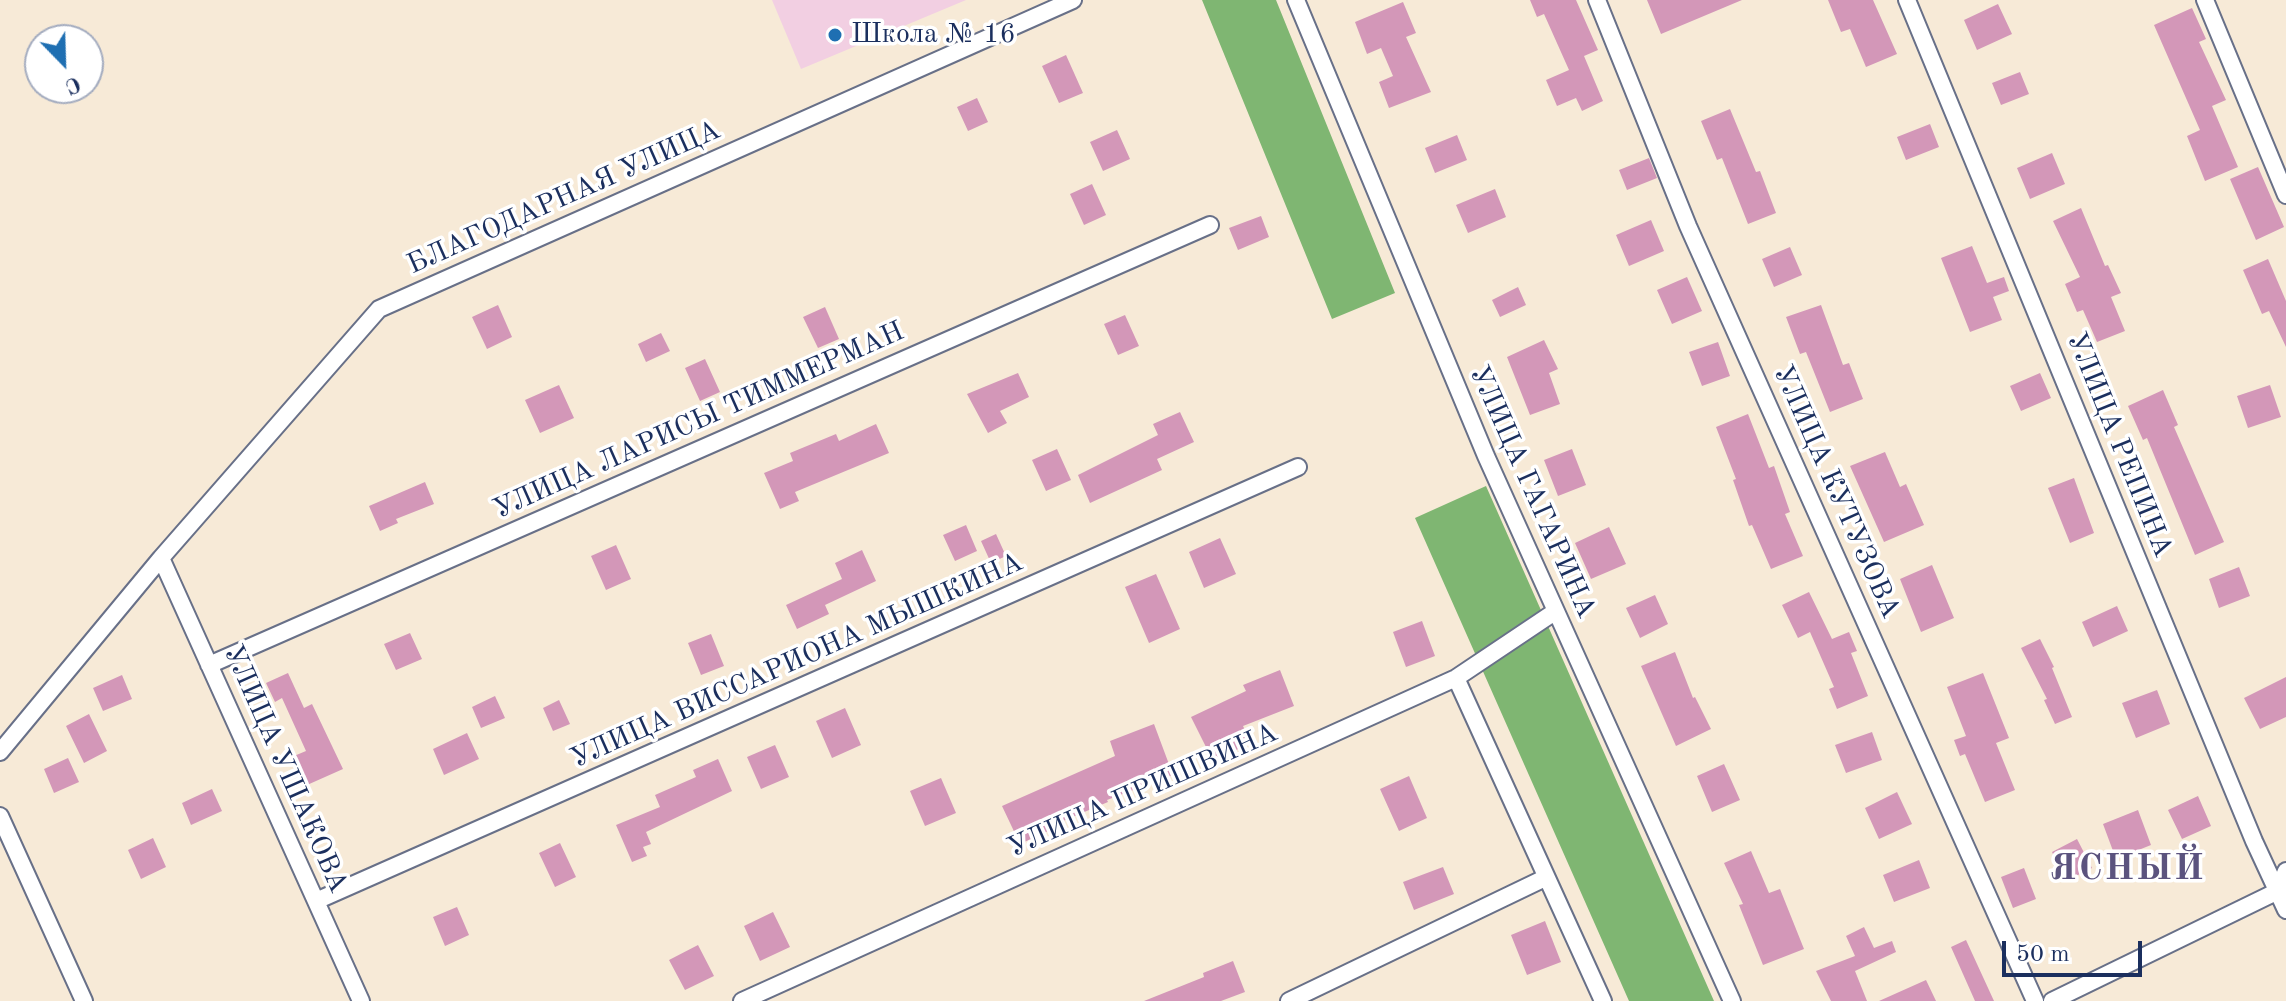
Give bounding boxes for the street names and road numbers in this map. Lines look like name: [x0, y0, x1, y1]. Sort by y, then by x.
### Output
street label: БЛАГОДАРНАЯ УЛИЦА: [402, 114, 726, 282]
street label: УЛИЦА ЛАРИСЫ ТИММЕРМАН: [488, 315, 910, 527]
street label: УЛИЦА РЕПИНА: [2059, 328, 2179, 562]
street label: УЛИЦА КУТУЗОВА: [1765, 360, 1907, 624]
street label: УЛИЦА ГАГАРИНА: [1461, 361, 1603, 623]
street label: УЛИЦА ВИССАРИОНА МЫШКИНА: [566, 546, 1028, 776]
street label: УЛИЦА УШАКОВА: [215, 640, 355, 898]
street label: УЛИЦА ПРИШВИНА: [1003, 716, 1283, 866]

